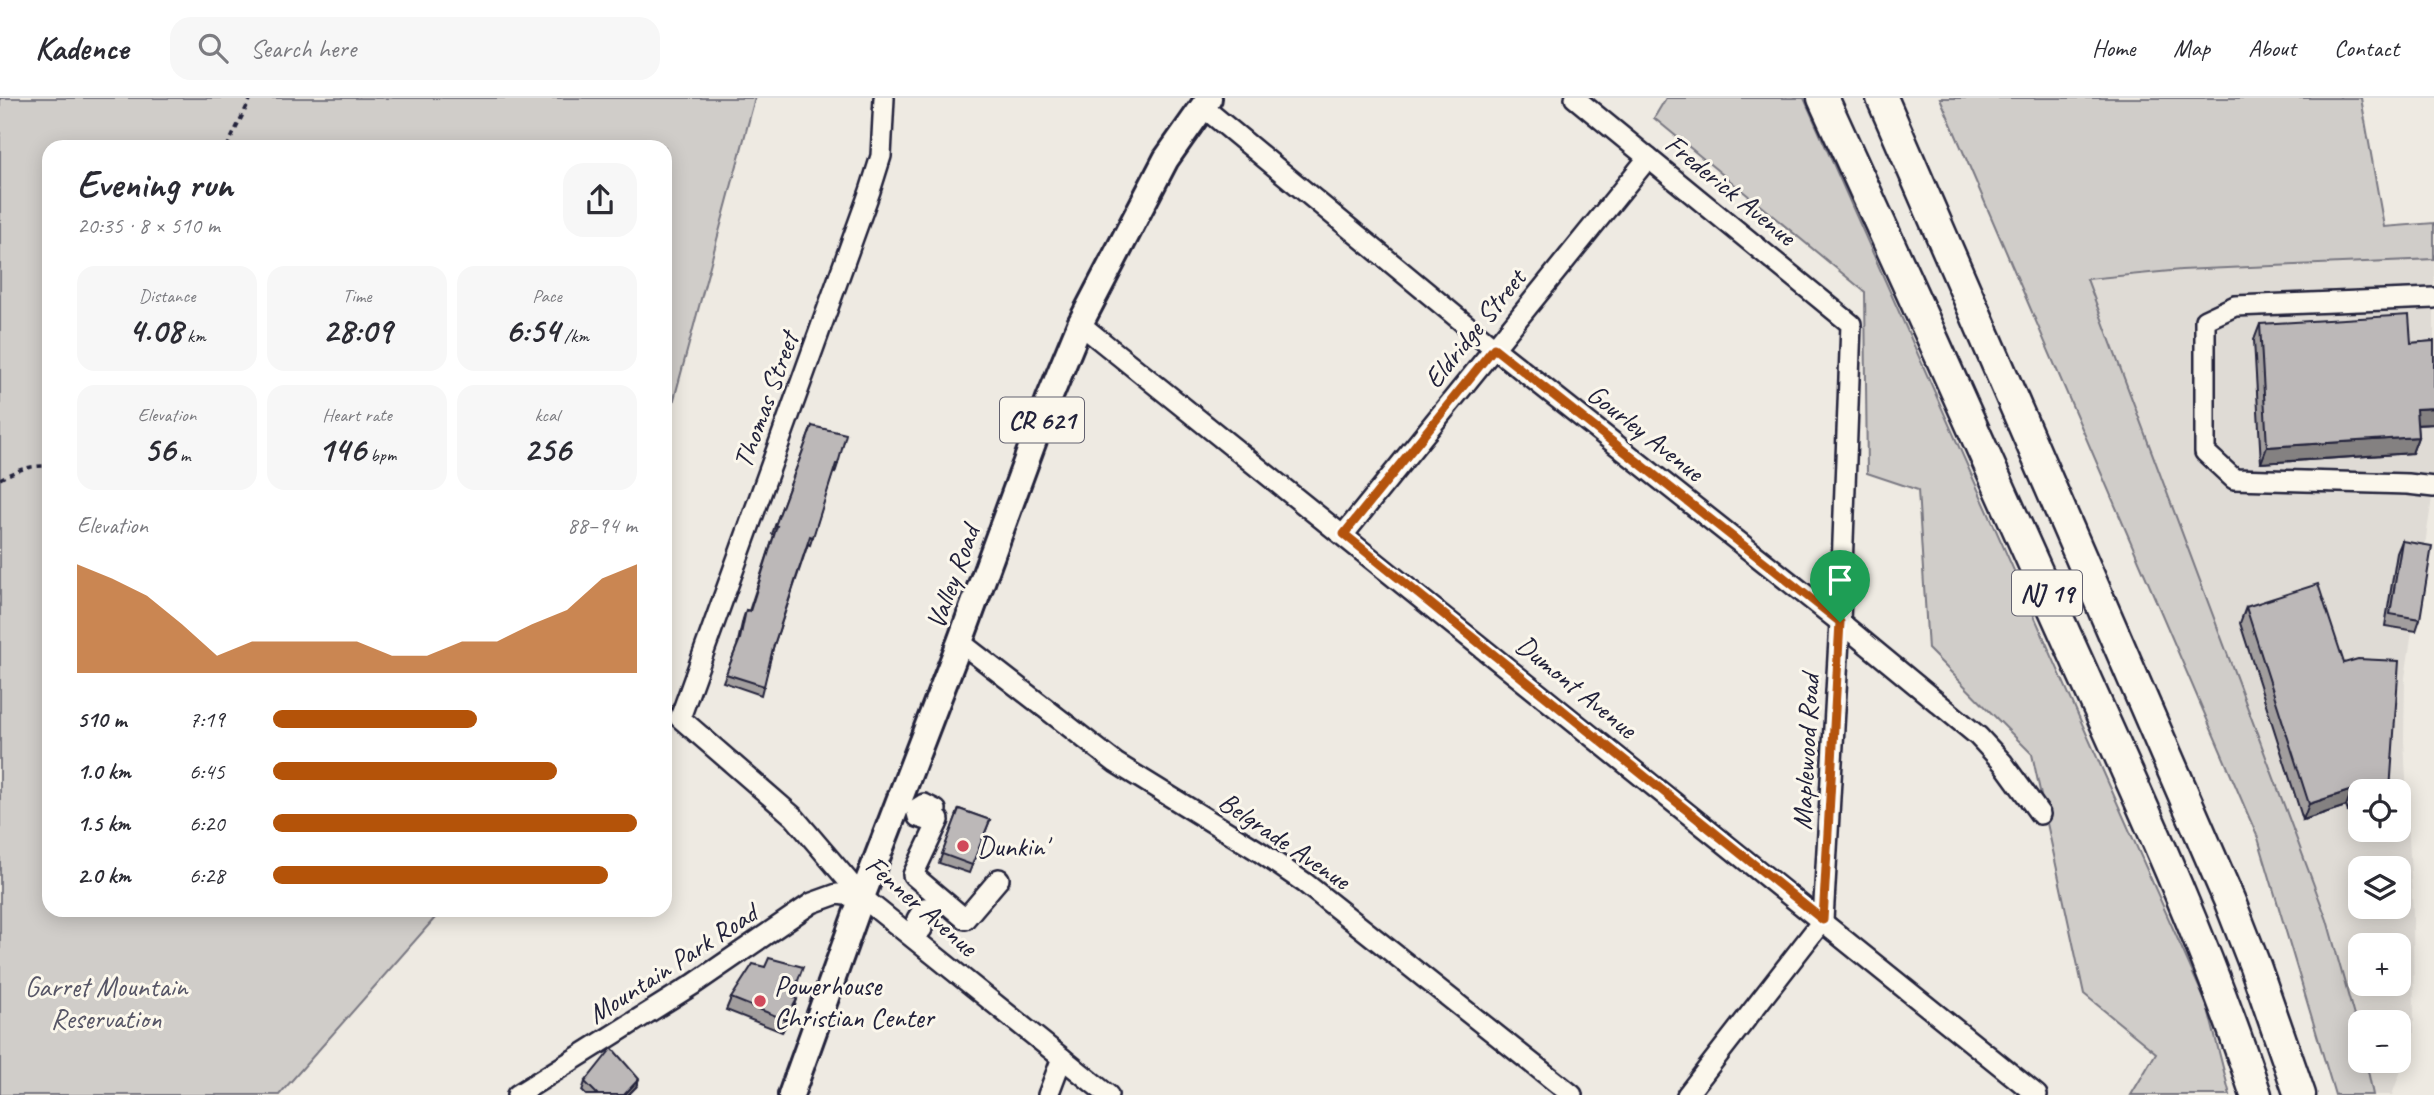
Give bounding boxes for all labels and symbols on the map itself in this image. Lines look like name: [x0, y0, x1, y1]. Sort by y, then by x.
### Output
street label: Frederick Avenue: [1658, 126, 1805, 254]
street label: Eldridge Street: [1416, 260, 1535, 395]
street label: Thomas Street: [725, 324, 807, 473]
street label: Gourley Avenue: [1580, 376, 1713, 490]
road number: CR 621: [1000, 398, 1084, 442]
street label: Valley Road: [918, 517, 989, 634]
pin: [1810, 550, 1870, 622]
road number: NJ 19: [2012, 570, 2082, 615]
street label: Dumont Avenue: [1509, 627, 1646, 747]
street label: Maplewood Road: [1784, 669, 1827, 831]
street label: Belgrade Avenue: [1212, 784, 1359, 898]
place label: Dunkin': [977, 829, 1053, 864]
marker: Dunkin': [955, 838, 971, 854]
street label: Fenner Avenue: [859, 847, 986, 965]
street label: Mountain Park Road: [581, 893, 767, 1031]
place label: Powerhouse Christian Center: [774, 968, 936, 1035]
park label: Garret Mountain Reservation: [25, 969, 189, 1036]
marker: Powerhouse Christian Center: [752, 993, 768, 1009]

